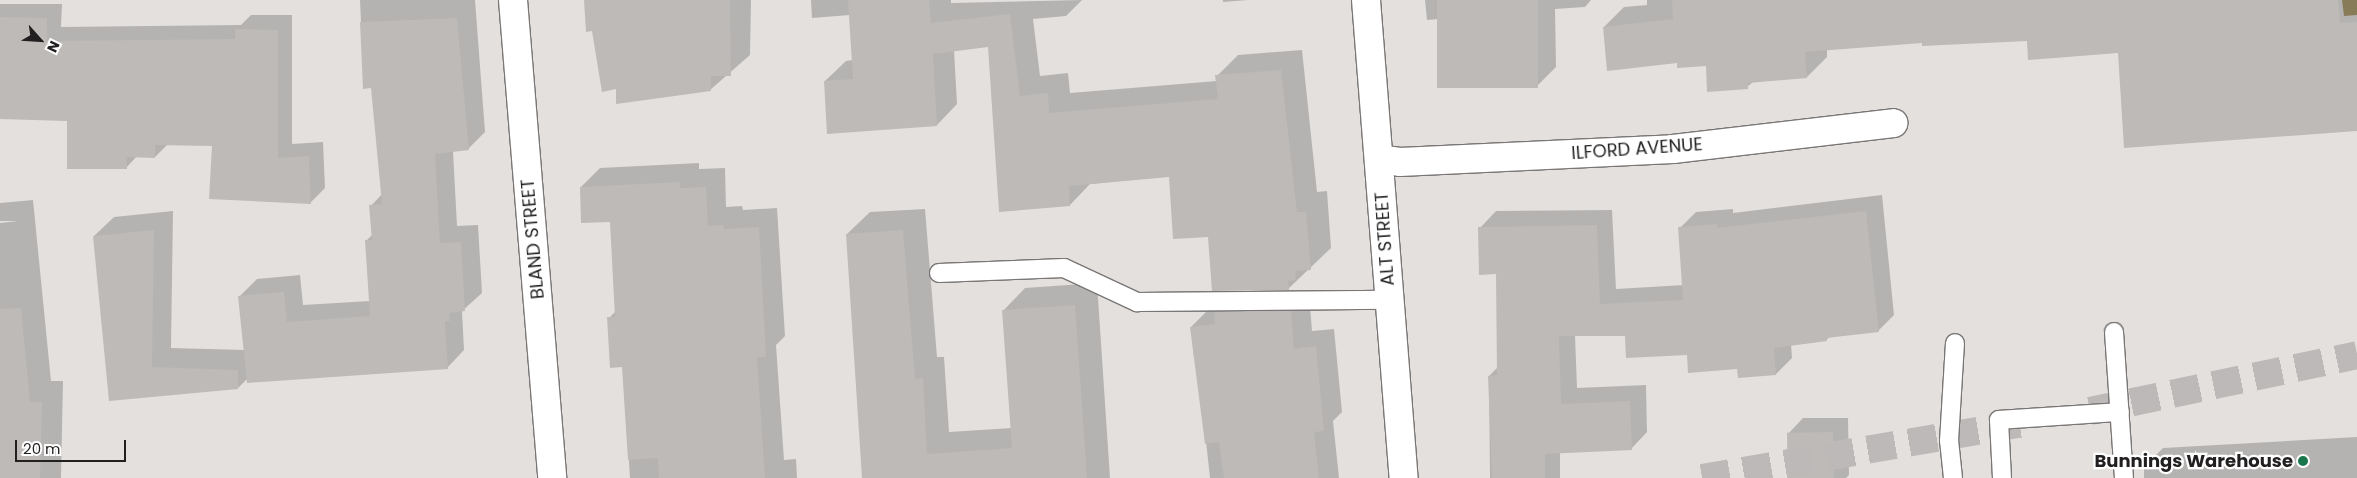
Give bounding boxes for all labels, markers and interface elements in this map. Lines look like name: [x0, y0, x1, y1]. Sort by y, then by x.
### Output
north arrow: [15, 15, 65, 65]
text: N: [42, 37, 65, 56]
street label: ILFORD AVENUE: [1571, 134, 1703, 164]
street label: BLAND STREET: [517, 178, 549, 300]
street label: ALT STREET: [1371, 191, 1399, 287]
scale bar: [18, 430, 129, 462]
text: 20 m: [23, 438, 61, 459]
place label: Bunnings Warehouse: [2094, 450, 2293, 472]
marker: Bunnings Warehouse: [2297, 455, 2309, 467]

